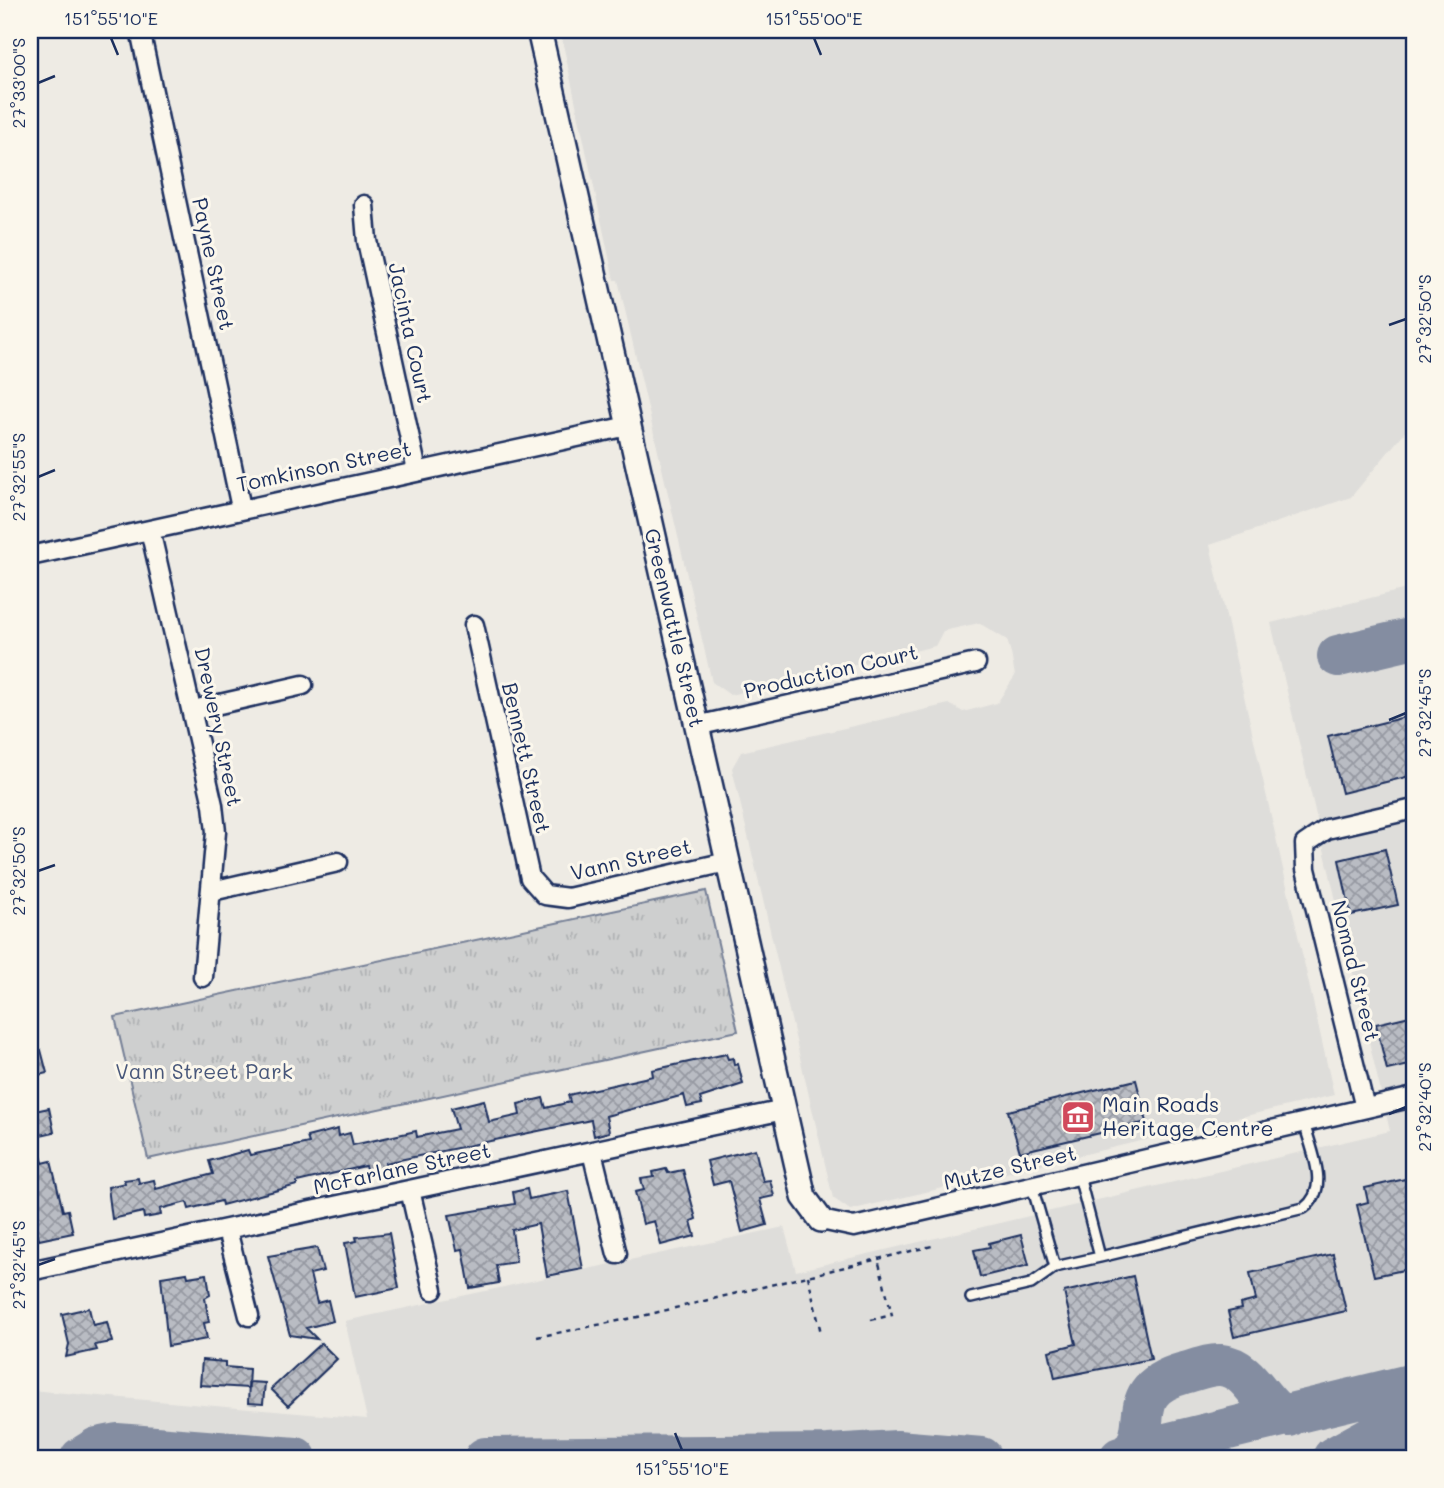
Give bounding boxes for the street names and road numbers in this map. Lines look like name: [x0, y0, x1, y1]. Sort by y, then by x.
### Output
street label: Payne Street: [187, 195, 242, 333]
street label: Jacinta Court: [383, 260, 440, 405]
street label: Tomkinson Street: [234, 434, 414, 497]
street label: Greenwattle Street: [639, 526, 711, 730]
street label: Production Court: [741, 637, 921, 704]
street label: Drewery Street: [189, 644, 250, 809]
street label: Bennett Street: [497, 679, 558, 836]
street label: Vann Street: [567, 832, 694, 886]
street label: Nomad Street: [1326, 897, 1387, 1044]
street label: McFarlane Street: [310, 1136, 493, 1200]
street label: Mutze Street: [941, 1138, 1079, 1195]

